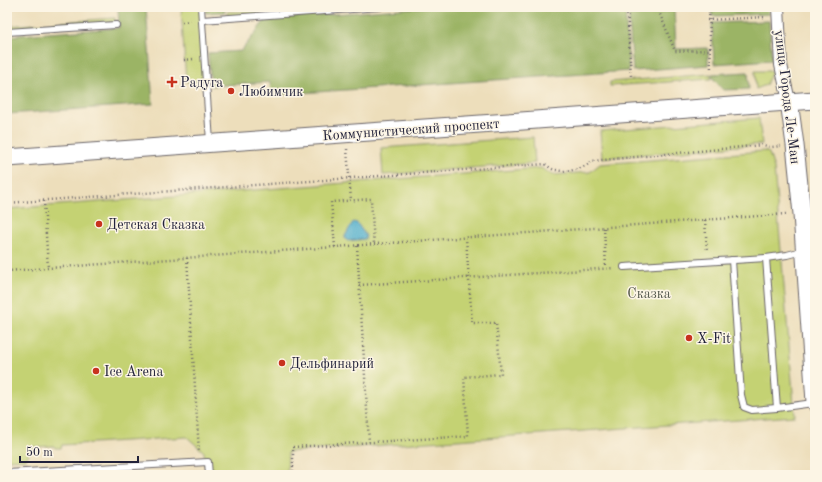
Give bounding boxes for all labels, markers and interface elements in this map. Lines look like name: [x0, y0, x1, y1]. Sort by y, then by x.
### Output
street label: улица Города Ле-Ман: [772, 29, 802, 165]
place label: Радуга: [180, 76, 223, 90]
marker: Радуга: [167, 77, 177, 87]
place label: Любимчик: [239, 85, 303, 99]
marker: Любимчик: [226, 86, 236, 96]
street label: Коммунистический проспект: [322, 117, 500, 143]
place label: Детская Сказка: [107, 218, 205, 232]
marker: Детская Сказка: [94, 219, 104, 229]
park label: Сказка: [627, 287, 671, 301]
place label: X-Fit: [697, 332, 731, 346]
marker: X-Fit: [684, 333, 694, 343]
place label: Дельфинарий: [290, 357, 374, 372]
marker: Дельфинарий: [277, 358, 287, 368]
place label: Ice Arena: [104, 365, 163, 379]
marker: Ice Arena: [91, 366, 101, 376]
scale bar: [20, 438, 138, 464]
text: 50 m: [26, 446, 53, 459]

